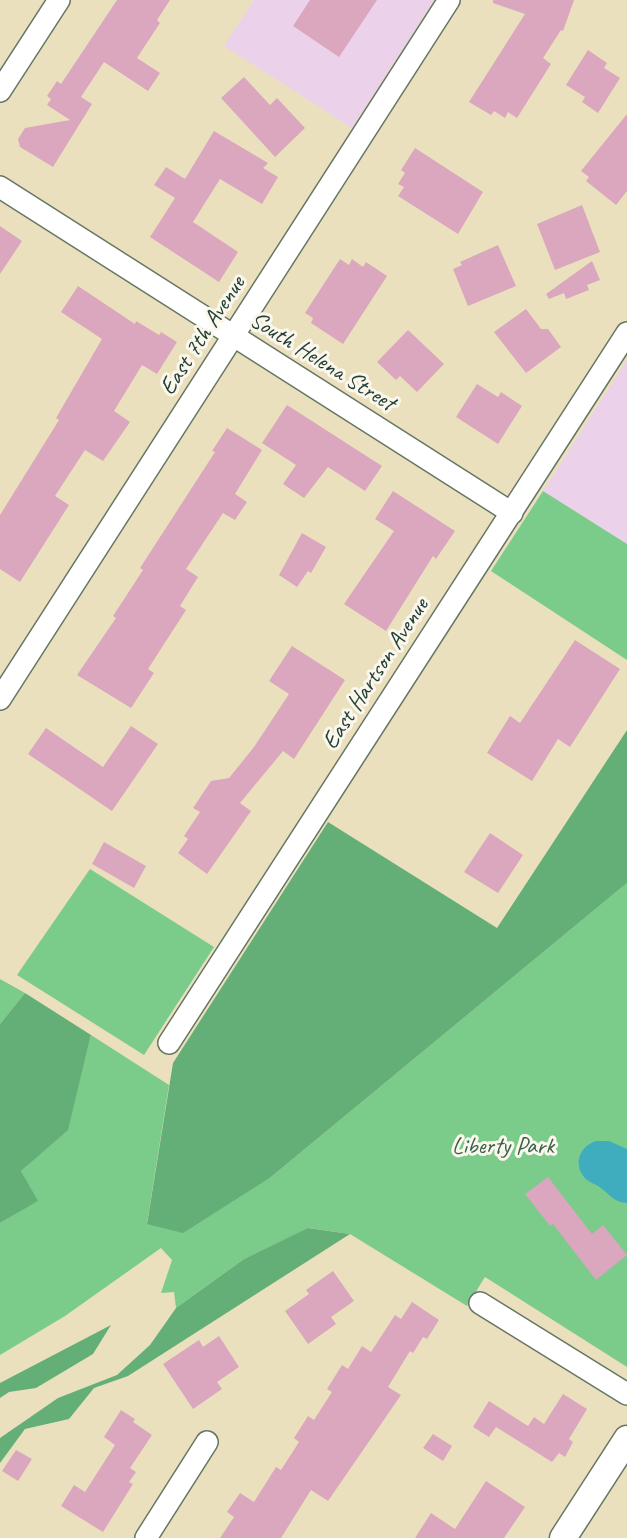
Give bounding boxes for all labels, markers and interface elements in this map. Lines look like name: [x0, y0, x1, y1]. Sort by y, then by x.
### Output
street label: East 7th Avenue: [154, 271, 252, 401]
street label: South Helena Street: [244, 306, 400, 418]
street label: East Hartson Avenue: [317, 593, 435, 755]
park label: Liberty Park: [452, 1133, 554, 1161]

